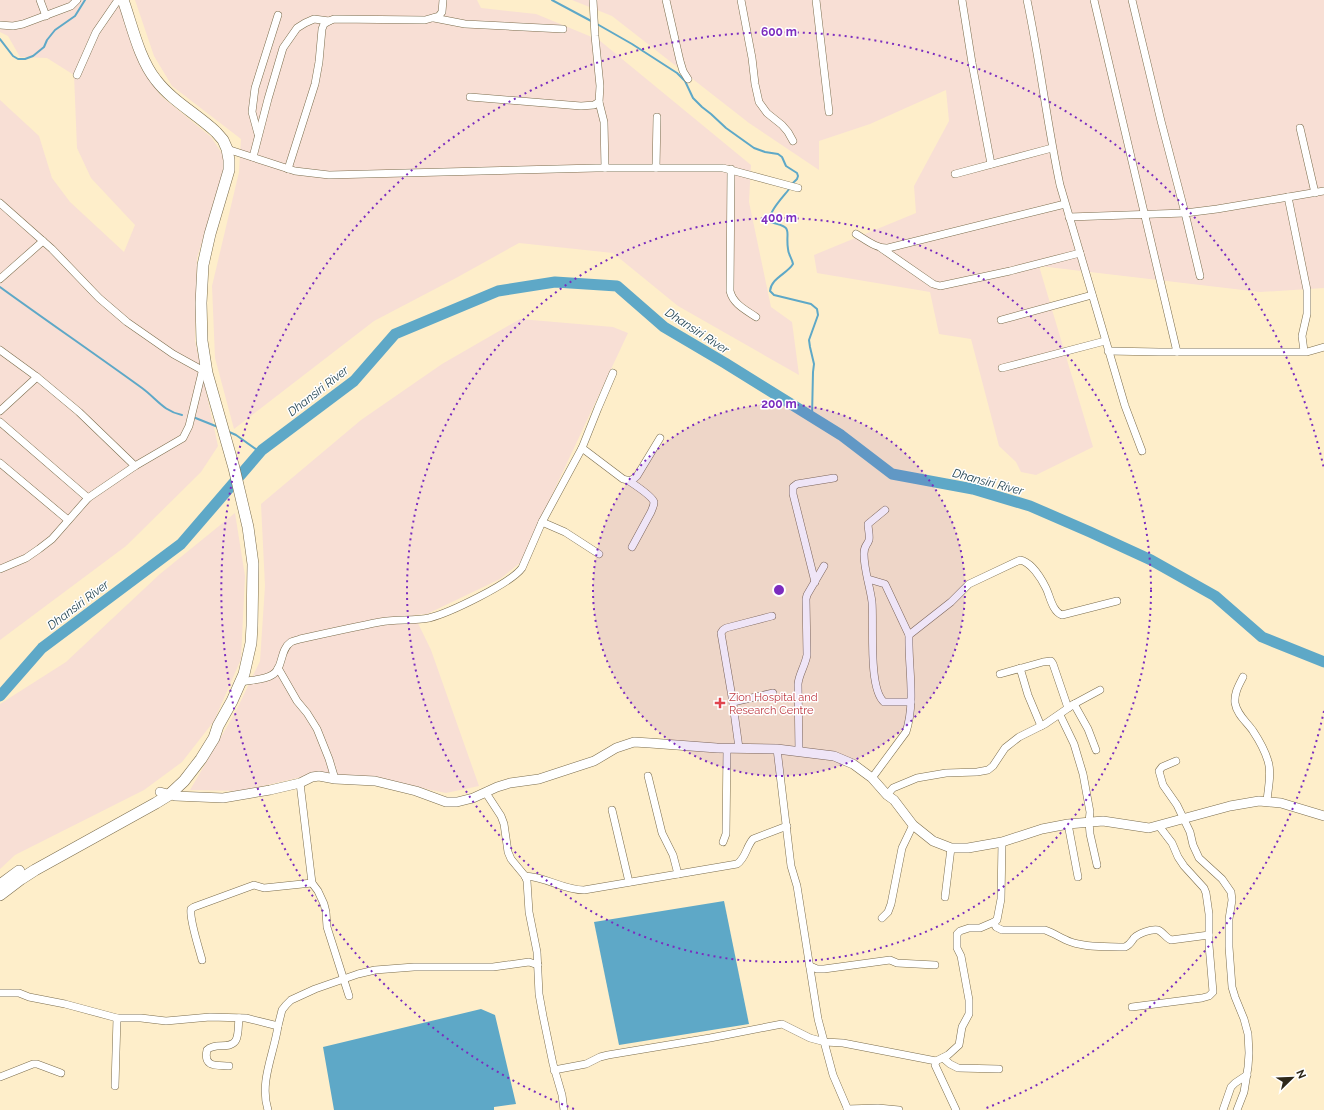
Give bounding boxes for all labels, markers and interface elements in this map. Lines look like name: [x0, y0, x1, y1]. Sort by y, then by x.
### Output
text: 600 m: [761, 25, 797, 39]
text: 400 m: [761, 211, 797, 225]
water label: Dhansiri River: [663, 305, 732, 357]
water label: Dhansiri River: [285, 362, 352, 419]
text: 200 m: [761, 397, 797, 411]
water label: Dhansiri River: [951, 466, 1026, 498]
water label: Dhansiri River: [45, 577, 112, 633]
centre of rings: [772, 583, 786, 597]
place label: Zion Hospital and Research Centre: [729, 691, 818, 717]
marker: Zion Hospital and Research Centre: [714, 697, 726, 709]
north arrow: [1272, 1058, 1312, 1098]
text: N: [1293, 1068, 1308, 1081]

